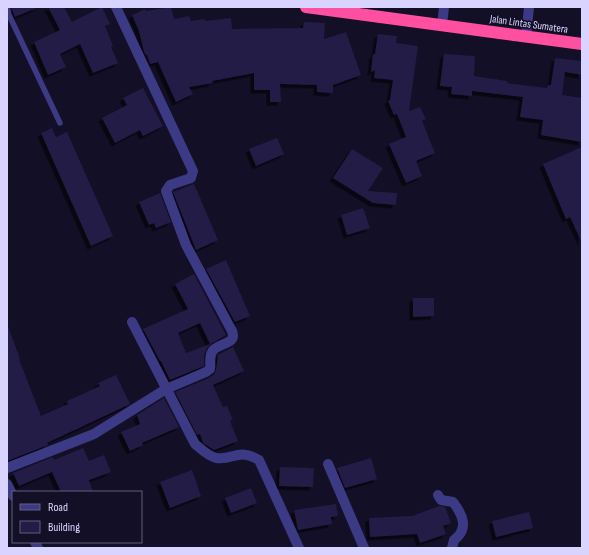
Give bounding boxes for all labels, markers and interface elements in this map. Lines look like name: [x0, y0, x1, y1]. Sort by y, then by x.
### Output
street label: Jalan Lintas Sumatera: [488, 12, 569, 36]
legend: [12, 491, 142, 543]
text: Road: [48, 500, 68, 515]
text: Building: [48, 520, 80, 535]

